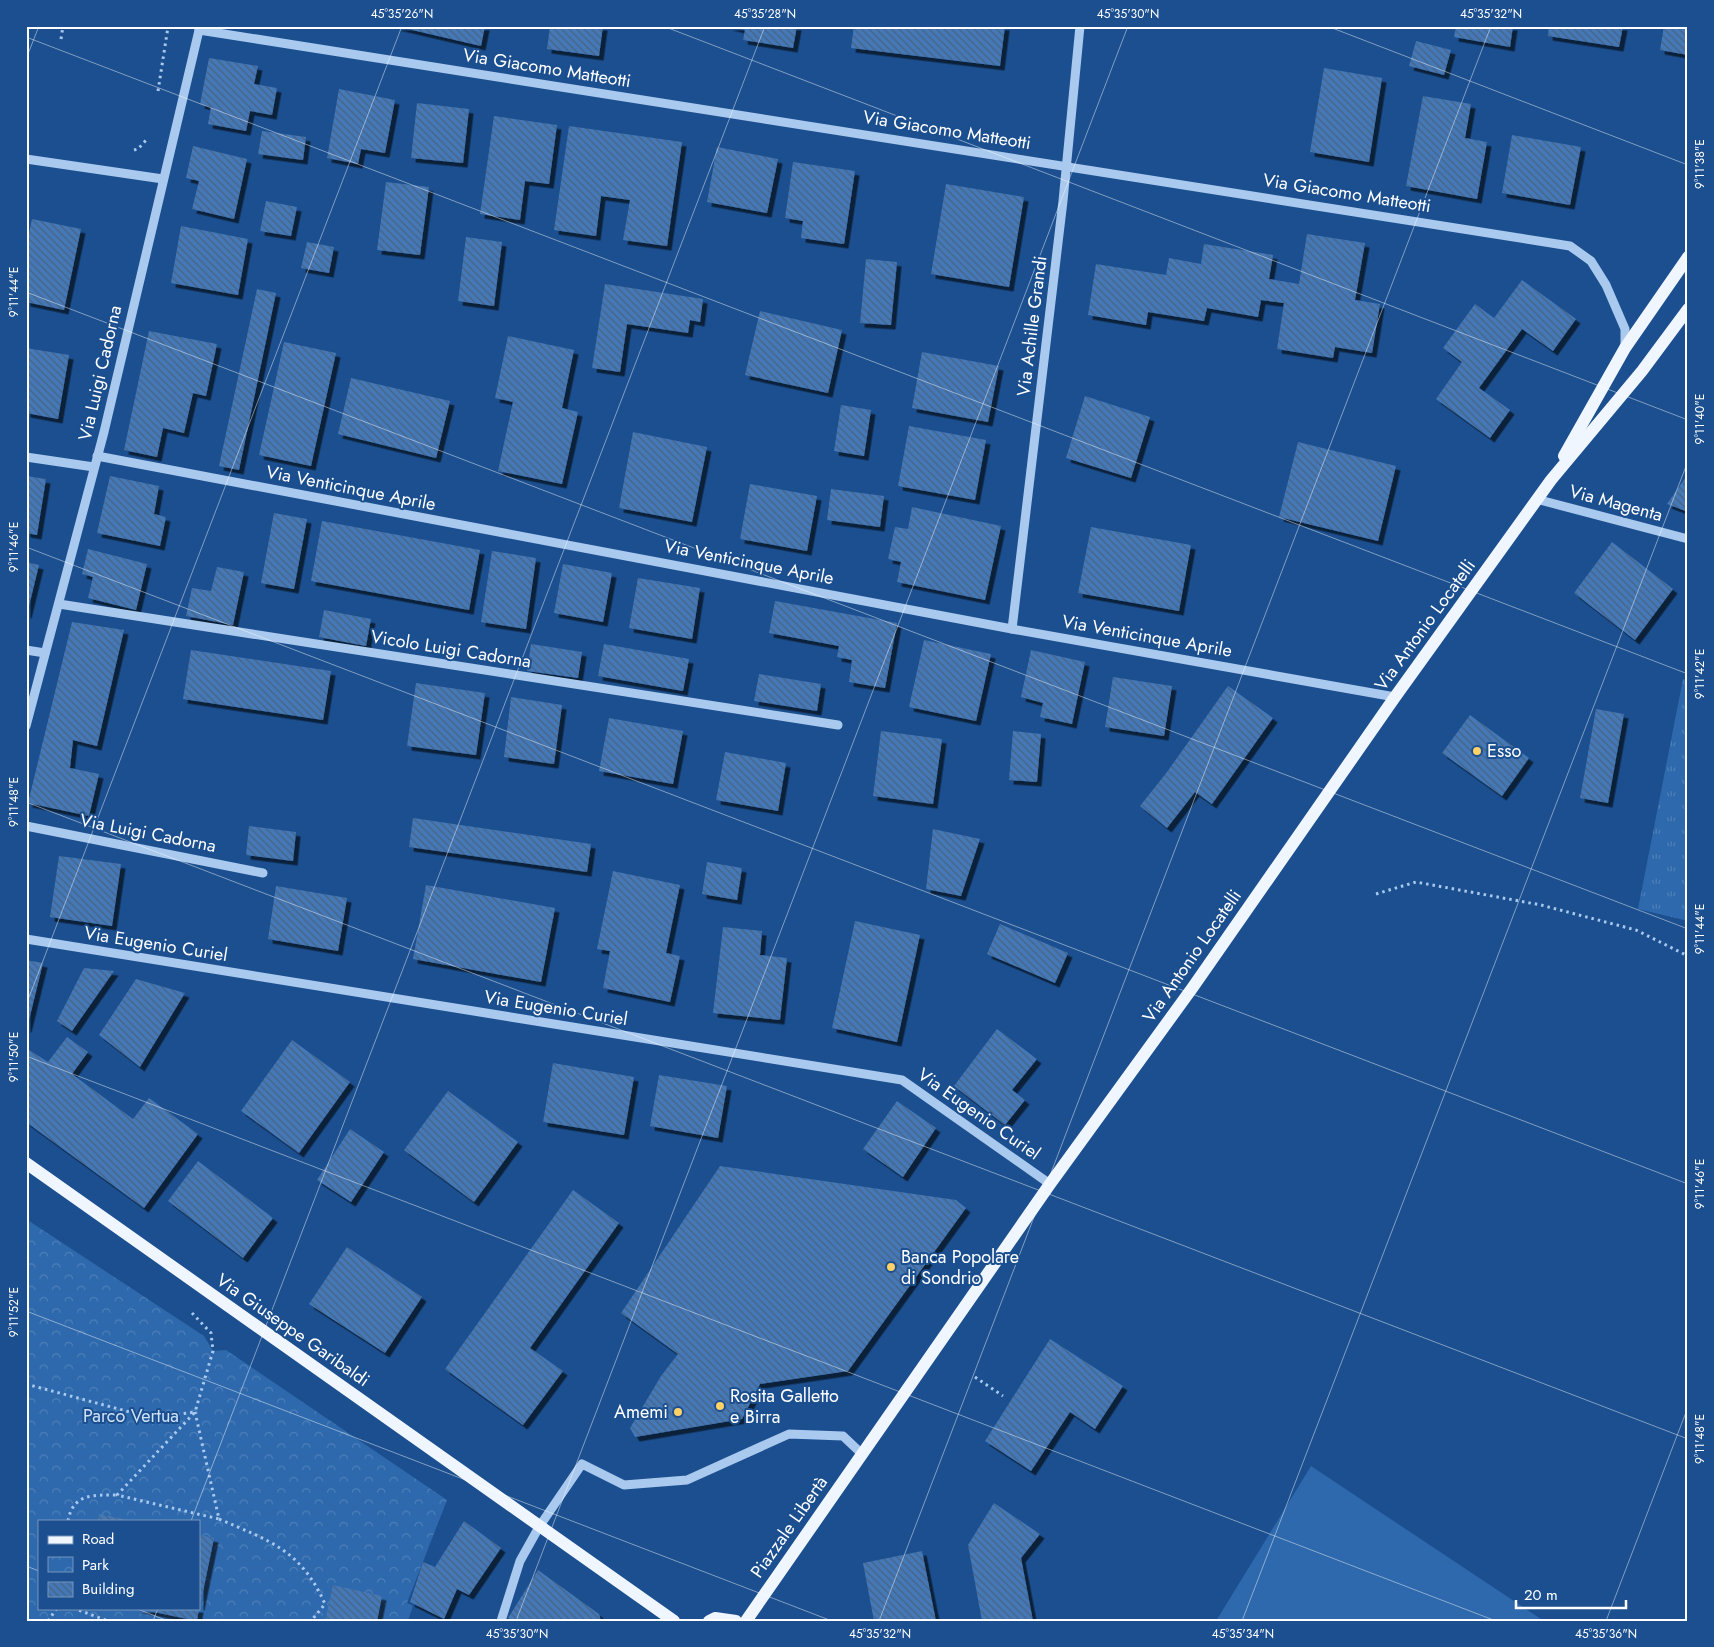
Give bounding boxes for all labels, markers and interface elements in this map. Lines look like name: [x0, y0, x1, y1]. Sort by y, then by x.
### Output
text: 45°35'26"N: [371, 5, 433, 23]
text: 45°35'28"N: [734, 5, 796, 23]
text: 45°35'30"N: [1097, 5, 1159, 23]
text: 45°35'32"N: [1460, 5, 1522, 23]
street label: Via Giacomo Matteotti: [461, 42, 633, 94]
street label: Via Giacomo Matteotti: [861, 104, 1033, 156]
text: 9°11'38"E: [1691, 139, 1709, 189]
street label: Via Giacomo Matteotti: [1261, 167, 1433, 219]
street label: Via Achille Grandi: [1010, 254, 1054, 398]
text: 9°11'44"E: [5, 267, 23, 317]
street label: Via Luigi Cadorna: [72, 303, 128, 443]
text: 9°11'40"E: [1691, 394, 1709, 444]
street label: Via Venticinque Aprile: [264, 459, 438, 517]
street label: Via Magenta: [1566, 478, 1666, 528]
text: 9°11'46"E: [5, 522, 23, 572]
street label: Via Venticinque Aprile: [662, 533, 836, 591]
street label: Via Antonio Locatelli: [1368, 554, 1482, 696]
street label: Via Venticinque Aprile: [1060, 608, 1234, 664]
street label: Vicolo Luigi Cadorna: [369, 623, 533, 675]
text: 9°11'42"E: [1691, 649, 1709, 699]
place label: Esso: [1487, 738, 1521, 764]
marker: Esso: [1471, 745, 1483, 757]
text: 9°11'48"E: [5, 777, 23, 827]
street label: Via Luigi Cadorna: [78, 807, 218, 859]
street label: Via Antonio Locatelli: [1136, 884, 1248, 1028]
text: 9°11'44"E: [1691, 904, 1709, 954]
street label: Via Eugenio Curiel: [82, 920, 230, 968]
street label: Via Eugenio Curiel: [482, 984, 630, 1032]
text: 9°11'50"E: [5, 1032, 23, 1082]
street label: Via Eugenio Curiel: [912, 1062, 1046, 1166]
text: 9°11'46"E: [1691, 1159, 1709, 1209]
place label: Banca Popolare di Sondrio: [901, 1244, 1019, 1291]
marker: Banca Popolare di Sondrio: [885, 1261, 897, 1273]
street label: Via Giuseppe Garibaldi: [211, 1267, 375, 1393]
text: 9°11'52"E: [5, 1287, 23, 1337]
place label: Rosita Galletto e Birra: [730, 1383, 839, 1430]
place label: Amemi: [614, 1399, 668, 1425]
marker: Rosita Galletto e Birra: [714, 1400, 726, 1412]
park label: Parco Vertua: [83, 1403, 179, 1429]
marker: Amemi: [672, 1406, 684, 1418]
text: 9°11'48"E: [1691, 1414, 1709, 1464]
street label: Piazzale Libertà: [744, 1471, 834, 1583]
legend: [38, 1520, 200, 1610]
text: Road: [82, 1528, 114, 1550]
text: Park: [82, 1554, 109, 1576]
scale bar: [1516, 1577, 1626, 1609]
text: Building: [82, 1578, 134, 1600]
text: 20 m: [1524, 1584, 1558, 1606]
text: 45°35'30"N: [486, 1625, 548, 1643]
text: 45°35'32"N: [849, 1625, 911, 1643]
text: 45°35'34"N: [1212, 1625, 1274, 1643]
text: 45°35'36"N: [1575, 1625, 1637, 1643]

